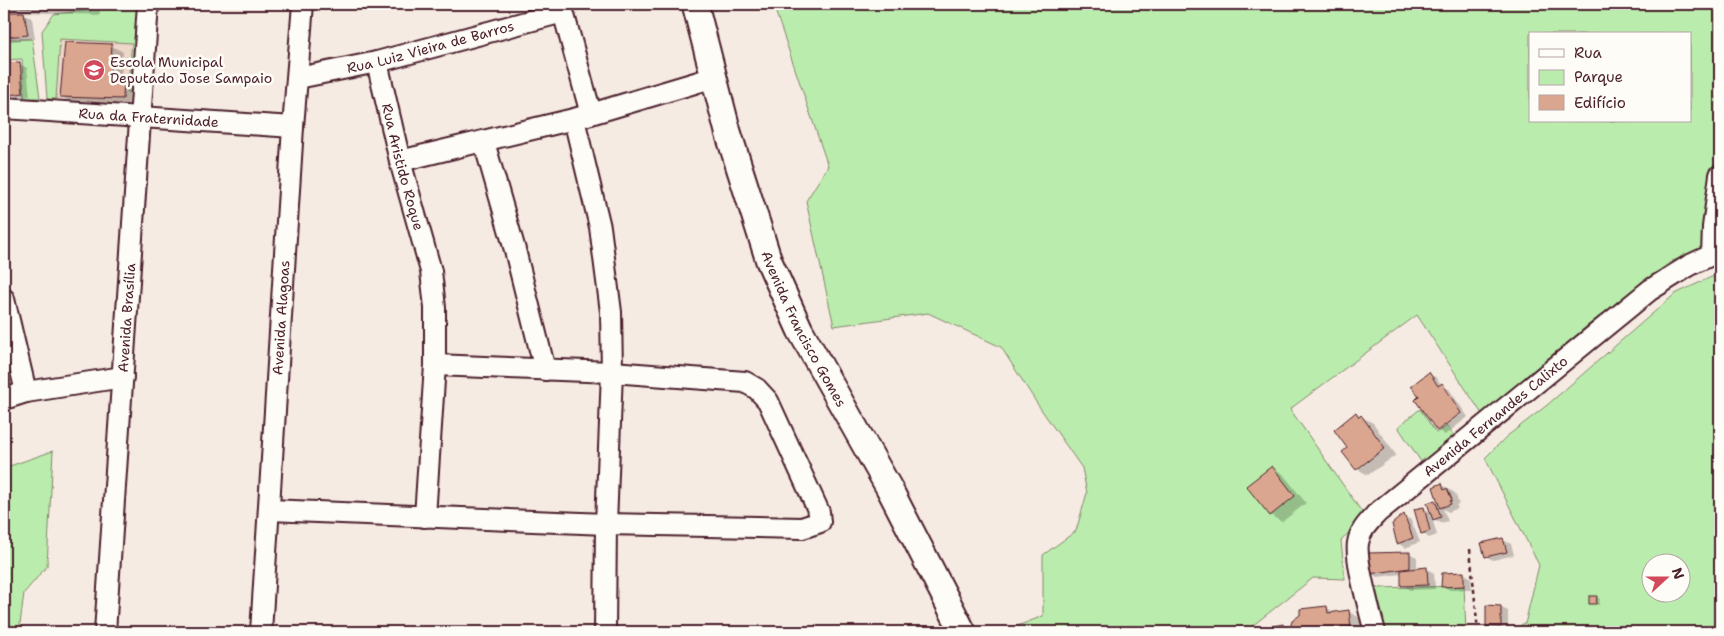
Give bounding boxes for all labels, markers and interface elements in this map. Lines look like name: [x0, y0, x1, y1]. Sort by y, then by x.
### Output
street label: Rua Luiz Vieira de Barros: [345, 17, 516, 77]
legend: [1529, 32, 1692, 122]
text: Rua: [1574, 43, 1603, 63]
place label: Escola Municipal Deputado Jose Sampaio: [110, 53, 272, 87]
school or university icon: Escola Municipal Deputado Jose Sampaio: [82, 58, 106, 82]
text: Parque: [1574, 67, 1623, 87]
text: Edifício: [1574, 93, 1626, 113]
street label: Rua Aristido Roque: [378, 101, 428, 233]
street label: Rua da Fraternidade: [78, 104, 219, 131]
street label: Avenida Francisco Gomes: [757, 249, 851, 410]
street label: Avenida Alagoas: [268, 260, 294, 376]
street label: Avenida Brasília: [114, 262, 139, 373]
street label: Avenida Fernandes Calixto: [1420, 352, 1571, 481]
north arrow: [1642, 554, 1692, 604]
text: N: [1668, 565, 1689, 582]

